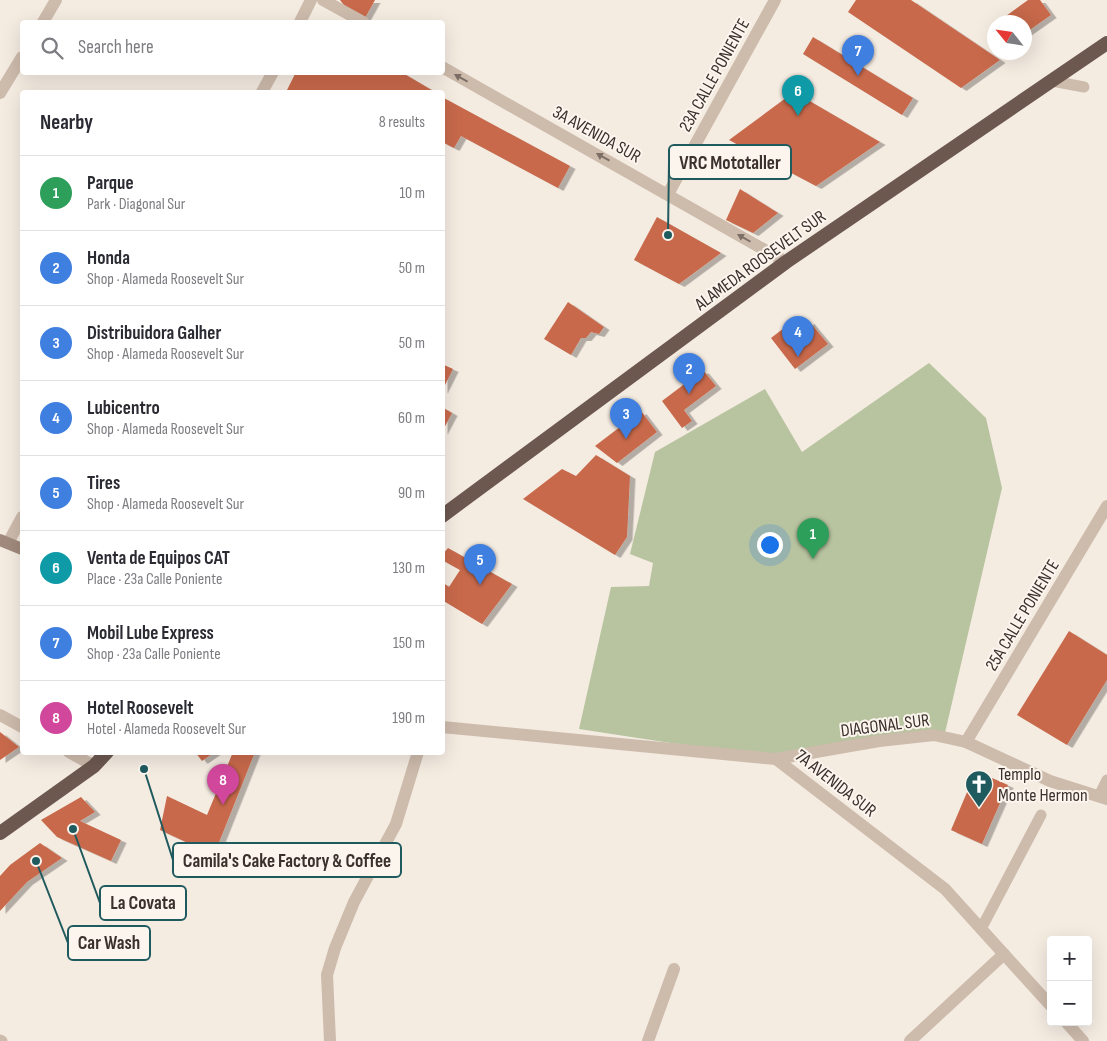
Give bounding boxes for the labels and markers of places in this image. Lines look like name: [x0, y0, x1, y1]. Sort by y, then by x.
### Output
pin: 7: [842, 35, 874, 76]
pin: 6: [782, 75, 814, 116]
callout: VRC Mototaller: [669, 145, 791, 179]
pin: 4: [782, 316, 814, 357]
pin: 2: [673, 353, 705, 394]
pin: 3: [610, 398, 642, 439]
pin: 1: [797, 518, 829, 559]
pin: 5: [464, 544, 496, 585]
pin: 8: [207, 764, 239, 805]
place label: Templo Monte Hermon: [998, 764, 1088, 806]
church icon: Templo Monte Hermon: [964, 769, 994, 808]
callout: Camila's Cake Factory & Coffee: [173, 843, 401, 877]
callout: La Covata: [100, 886, 186, 920]
callout: Car Wash: [68, 926, 150, 960]

